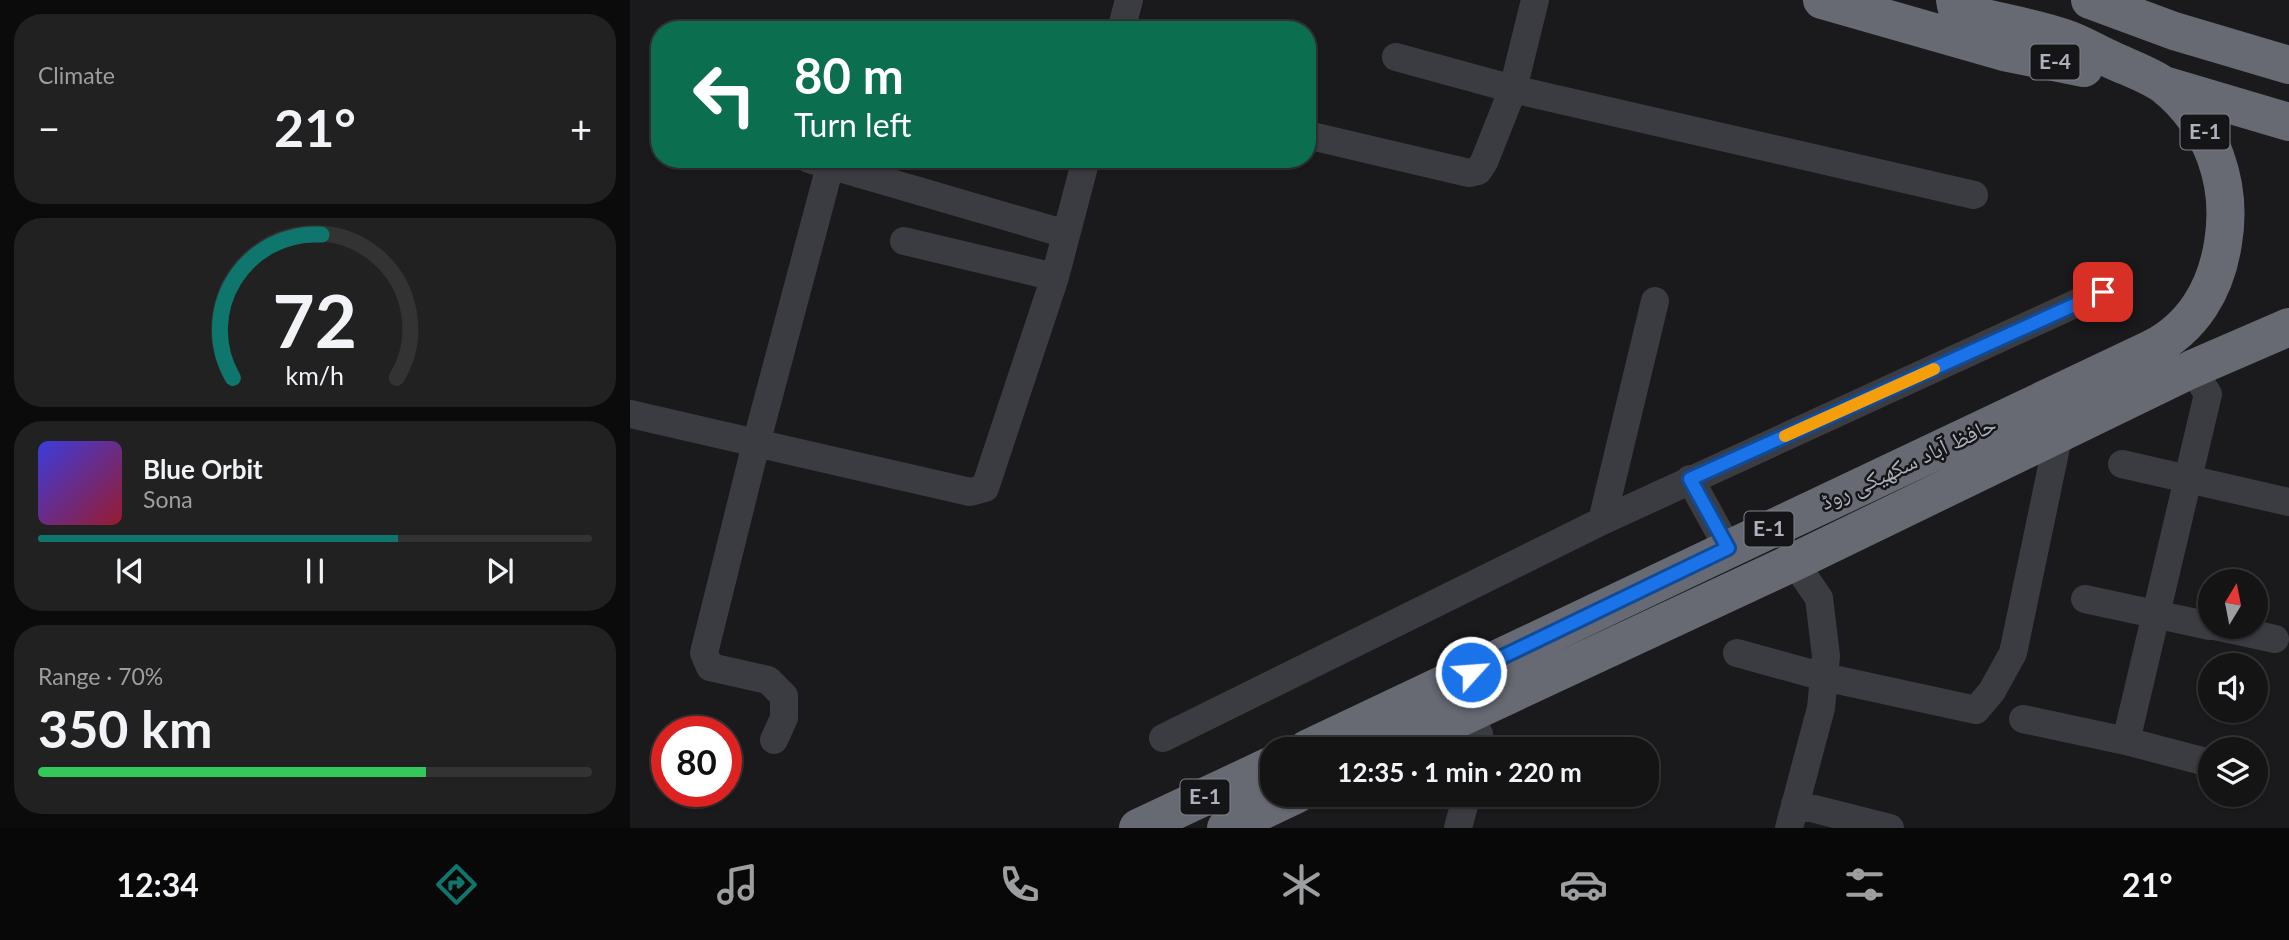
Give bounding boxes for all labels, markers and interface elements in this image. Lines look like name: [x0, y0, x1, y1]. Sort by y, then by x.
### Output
road number: E-4: [2030, 44, 2080, 80]
text: 80 m: [794, 46, 904, 104]
icon: left: [679, 49, 770, 140]
text: Climate: [38, 61, 115, 89]
text: 21°: [274, 96, 356, 158]
text: −: [38, 105, 60, 151]
text: +: [570, 105, 592, 151]
text: Turn left: [794, 105, 911, 144]
road number: E-1: [2180, 114, 2230, 150]
pin: [2073, 262, 2133, 322]
icon: arrive: [2084, 273, 2122, 311]
text: 72: [273, 277, 357, 365]
text: km/h: [286, 360, 344, 390]
street label: حافظ آباد سکھیکی روڈ: [1815, 409, 2000, 516]
text: Blue Orbit: [143, 453, 263, 485]
text: Sona: [143, 485, 193, 513]
road number: E-1: [1744, 512, 1794, 546]
icon: previous: [111, 552, 149, 590]
icon: pause: [296, 552, 334, 590]
icon: next: [481, 552, 519, 590]
north arrow: [2198, 569, 2268, 639]
map controls: [2198, 569, 2268, 807]
position arrow: [1434, 635, 1508, 709]
button: sound: [2198, 653, 2268, 723]
text: Range · 70%: [38, 662, 163, 690]
text: 350 km: [38, 697, 212, 759]
speed limit sign: 80: [651, 716, 742, 807]
button: layers: [2198, 737, 2268, 807]
text: 12:35 · 1 min · 220 m: [1337, 756, 1582, 788]
road number: E-1: [1180, 780, 1230, 814]
icon: directions: [432, 860, 481, 909]
icon: music: [713, 860, 762, 909]
icon: phone: [995, 860, 1044, 909]
icon: climate: [1277, 860, 1326, 909]
icon: car: [1559, 860, 1608, 909]
icon: filters: [1840, 860, 1889, 909]
text: 12:34: [116, 865, 199, 904]
text: 21°: [2122, 865, 2173, 904]

